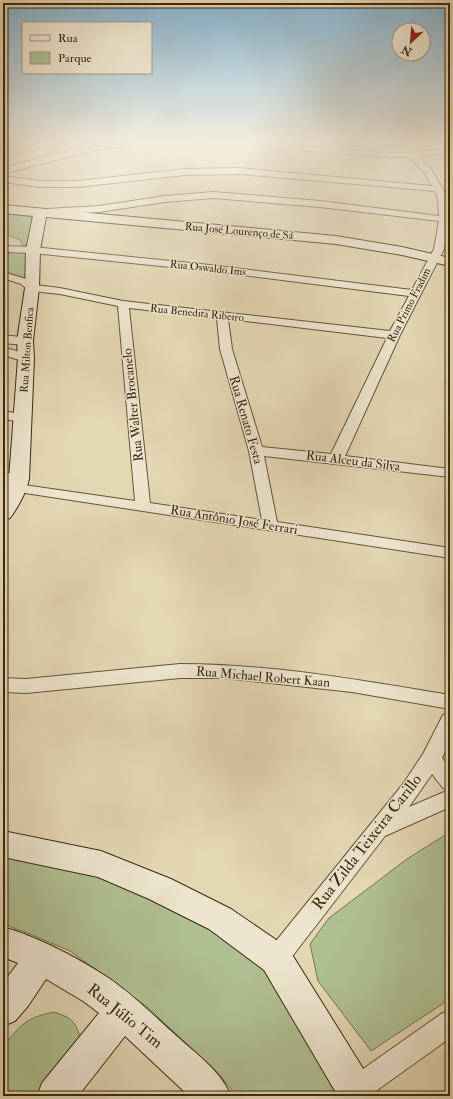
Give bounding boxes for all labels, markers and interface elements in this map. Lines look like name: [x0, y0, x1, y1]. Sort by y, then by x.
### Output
legend: [22, 22, 152, 74]
north arrow: [391, 22, 431, 62]
text: Rua: [58, 31, 79, 46]
text: N: [399, 42, 415, 59]
text: Parque: [58, 51, 92, 66]
street label: Rua José Lourenço de Sá: [184, 220, 294, 243]
street label: Rua Oswaldo Ims: [169, 258, 247, 279]
street label: Rua Primo Fradim: [385, 265, 434, 344]
street label: Rua Benedita Ribeiro: [150, 302, 244, 324]
street label: Rua Milton Benfica: [18, 306, 37, 393]
street label: Rua Walter Brocanelo: [119, 348, 147, 462]
street label: Rua Renato Festa: [226, 374, 266, 467]
street label: Rua Alceu da Silva: [305, 447, 402, 475]
street label: Rua Antônio José Ferrari: [169, 502, 299, 538]
street label: Rua Michael Robert Kaan: [195, 663, 331, 691]
street label: Rua Zilda Teixeira Carillo: [308, 770, 426, 914]
street label: Rua Júlio Tim: [82, 979, 167, 1054]

